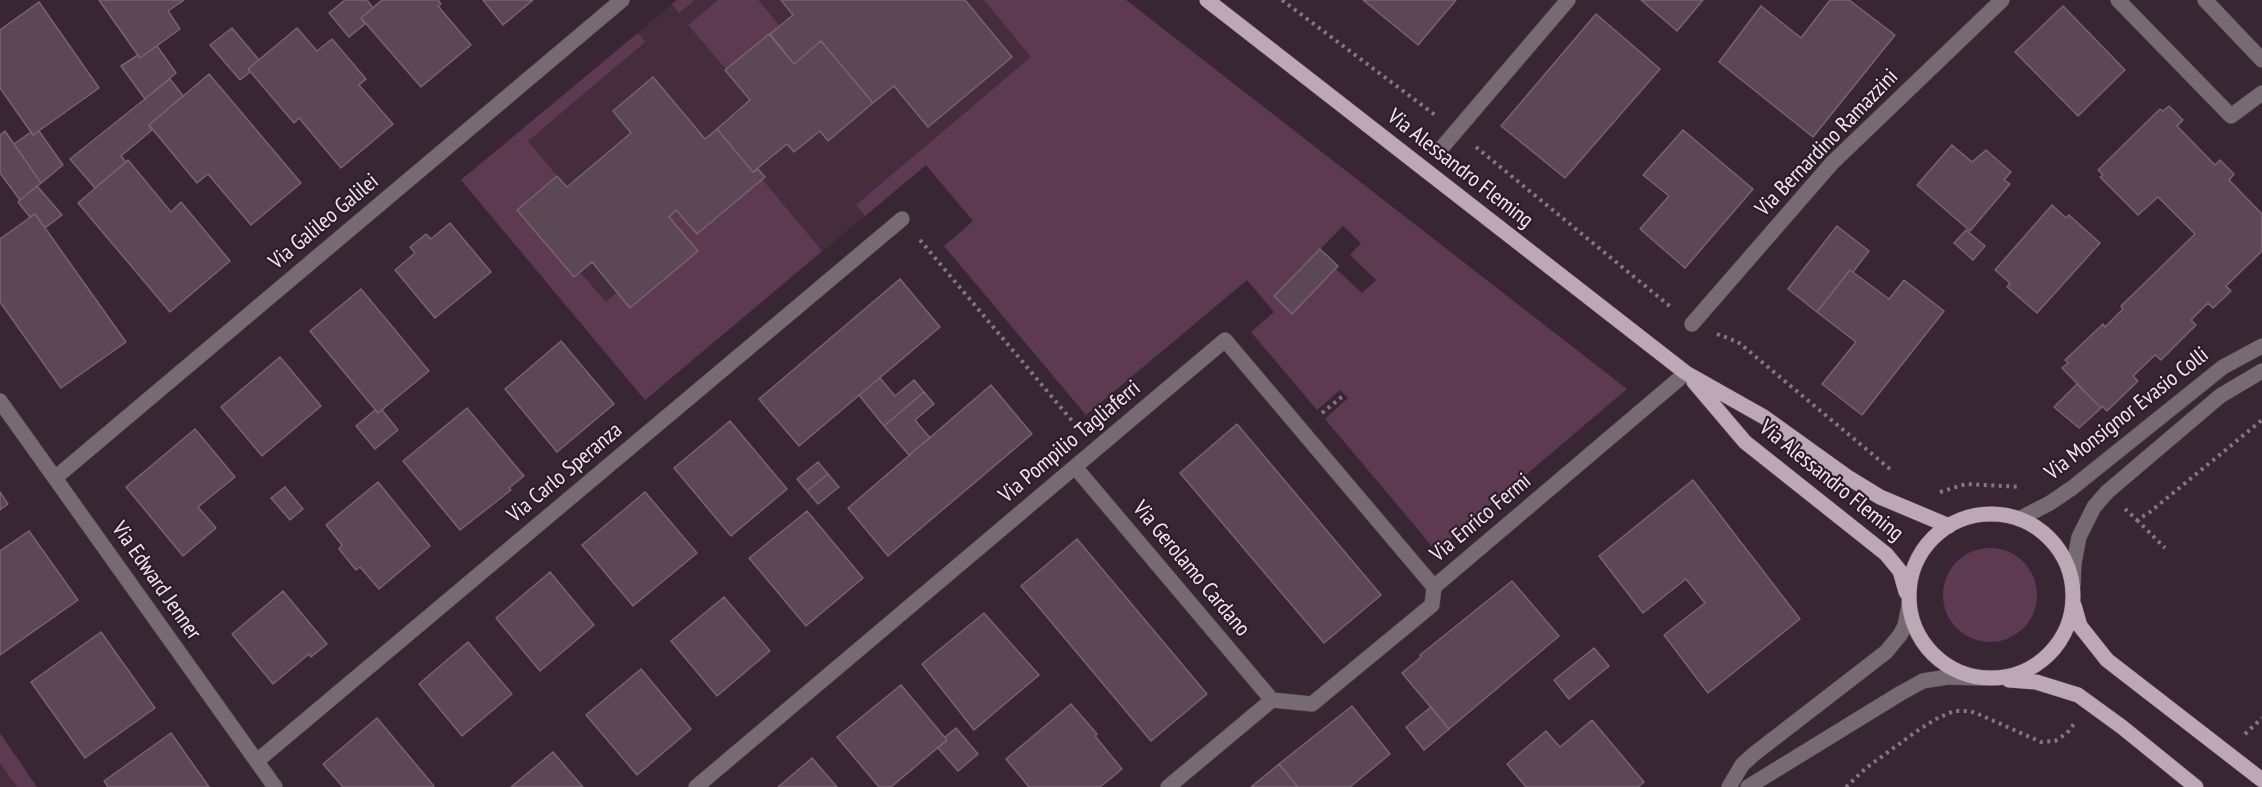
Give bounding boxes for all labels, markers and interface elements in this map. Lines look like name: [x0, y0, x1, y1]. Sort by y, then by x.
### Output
street label: Via Bernardino Ramazzini: [1750, 64, 1904, 222]
street label: Via Alessandro Fleming: [1382, 104, 1538, 234]
street label: Via Galileo Galilei: [264, 169, 384, 275]
street label: Via Monsignor Evasio Colli: [2040, 342, 2214, 486]
street label: Via Pompilio Tagliaferri: [994, 375, 1146, 509]
street label: Via Alessandro Fleming: [1754, 415, 1908, 547]
street label: Via Carlo Speranza: [502, 417, 628, 529]
street label: Via Enrico Fermi: [1425, 468, 1537, 568]
street label: Via Gerolamo Cardano: [1127, 496, 1255, 642]
street label: Via Edward Jenner: [106, 517, 206, 645]

